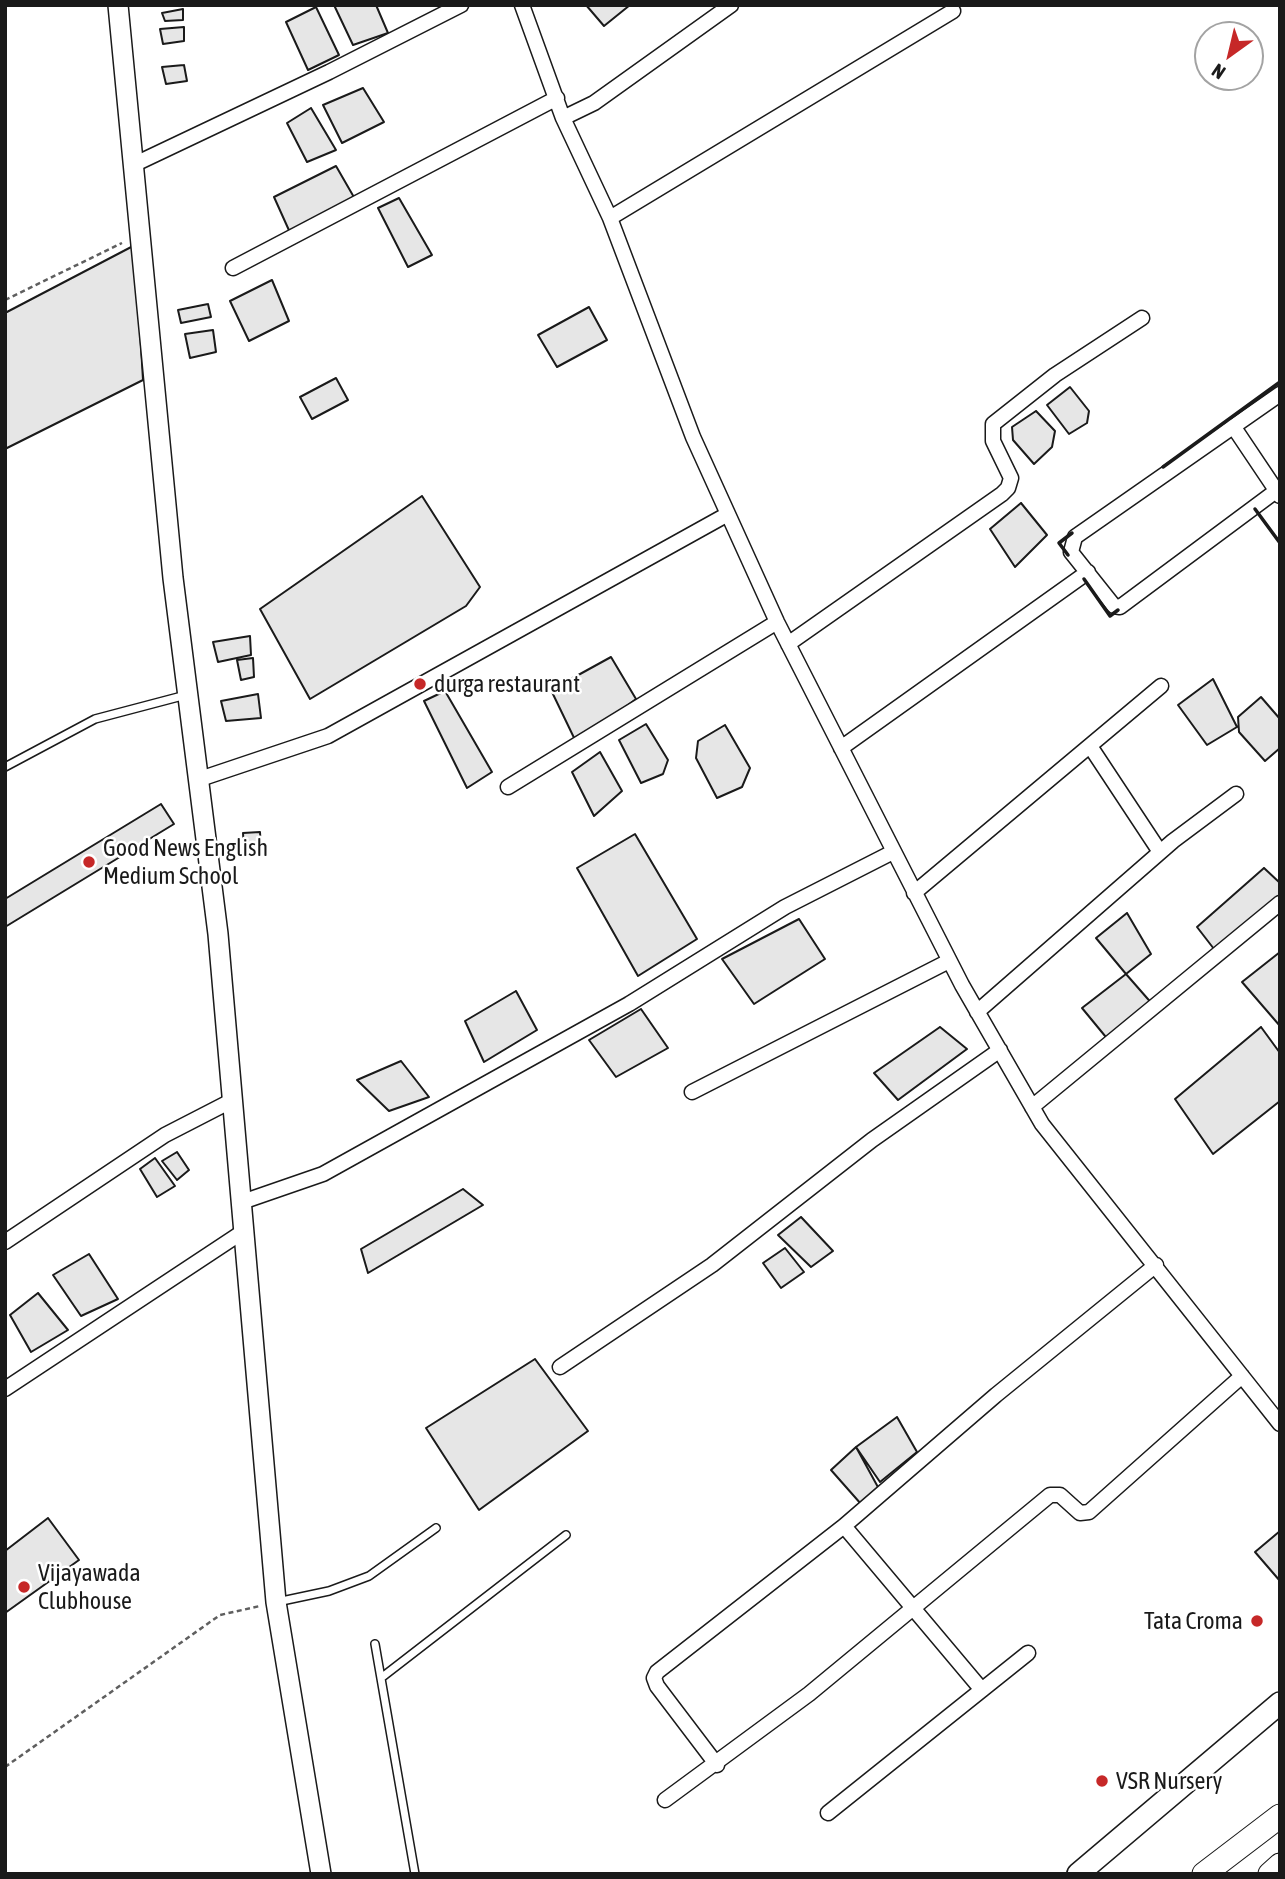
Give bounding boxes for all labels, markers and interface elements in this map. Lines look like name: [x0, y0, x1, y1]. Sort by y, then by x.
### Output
north arrow: [1194, 21, 1264, 91]
text: N: [1208, 59, 1229, 84]
place label: durga restaurant: [434, 670, 580, 698]
marker: durga restaurant: [412, 676, 428, 692]
place label: Good News English Medium School: [103, 834, 268, 890]
marker: Good News English Medium School: [81, 854, 97, 870]
place label: Vijayawada Clubhouse: [38, 1559, 141, 1615]
marker: Vijayawada Clubhouse: [16, 1579, 32, 1595]
place label: Tata Croma: [1144, 1607, 1243, 1635]
marker: Tata Croma: [1249, 1613, 1265, 1629]
place label: VSR Nursery: [1116, 1767, 1222, 1795]
marker: VSR Nursery: [1094, 1773, 1110, 1789]

